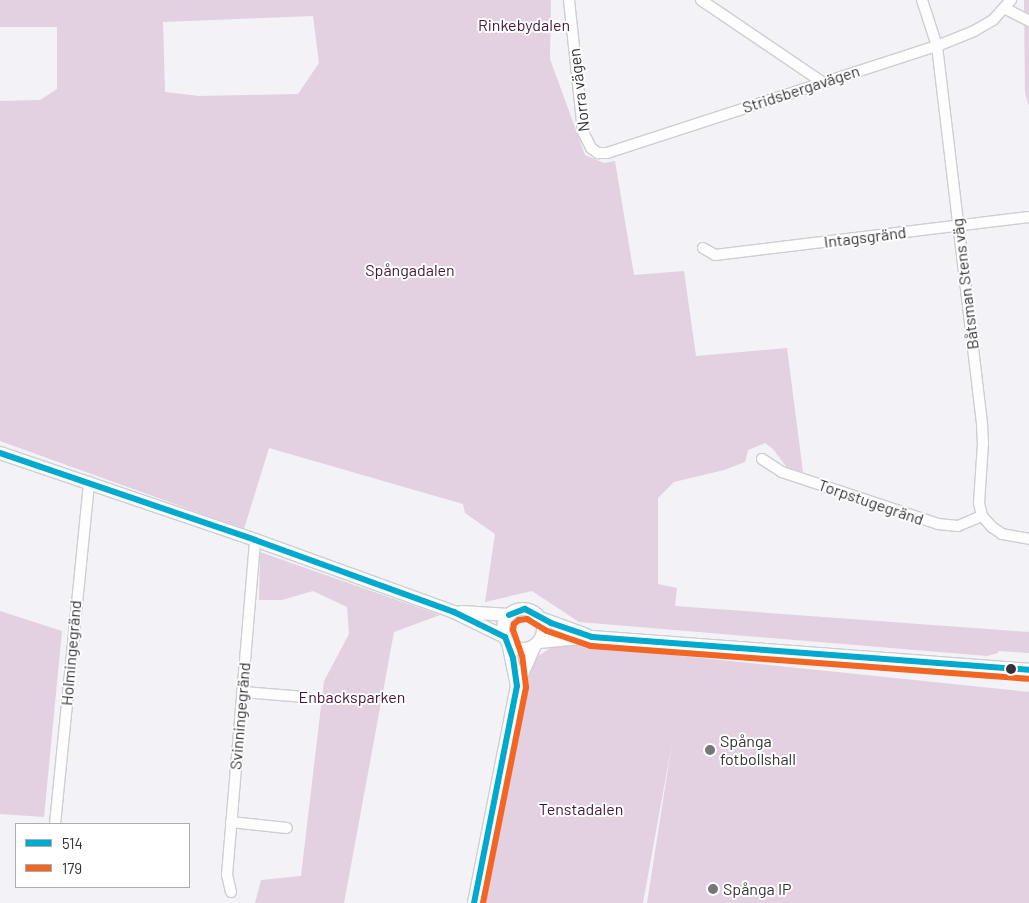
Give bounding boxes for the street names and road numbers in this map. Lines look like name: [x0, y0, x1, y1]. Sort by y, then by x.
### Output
street label: Norra vägen: [564, 47, 594, 133]
street label: Stridsbergavägen: [740, 61, 862, 117]
street label: Båtsman Stens väg: [947, 217, 983, 351]
street label: Intagsgränd: [823, 222, 907, 252]
street label: Torpstugegränd: [816, 475, 926, 529]
street label: Holmingegränd: [57, 600, 85, 706]
street label: Svinningegränd: [226, 661, 254, 771]

